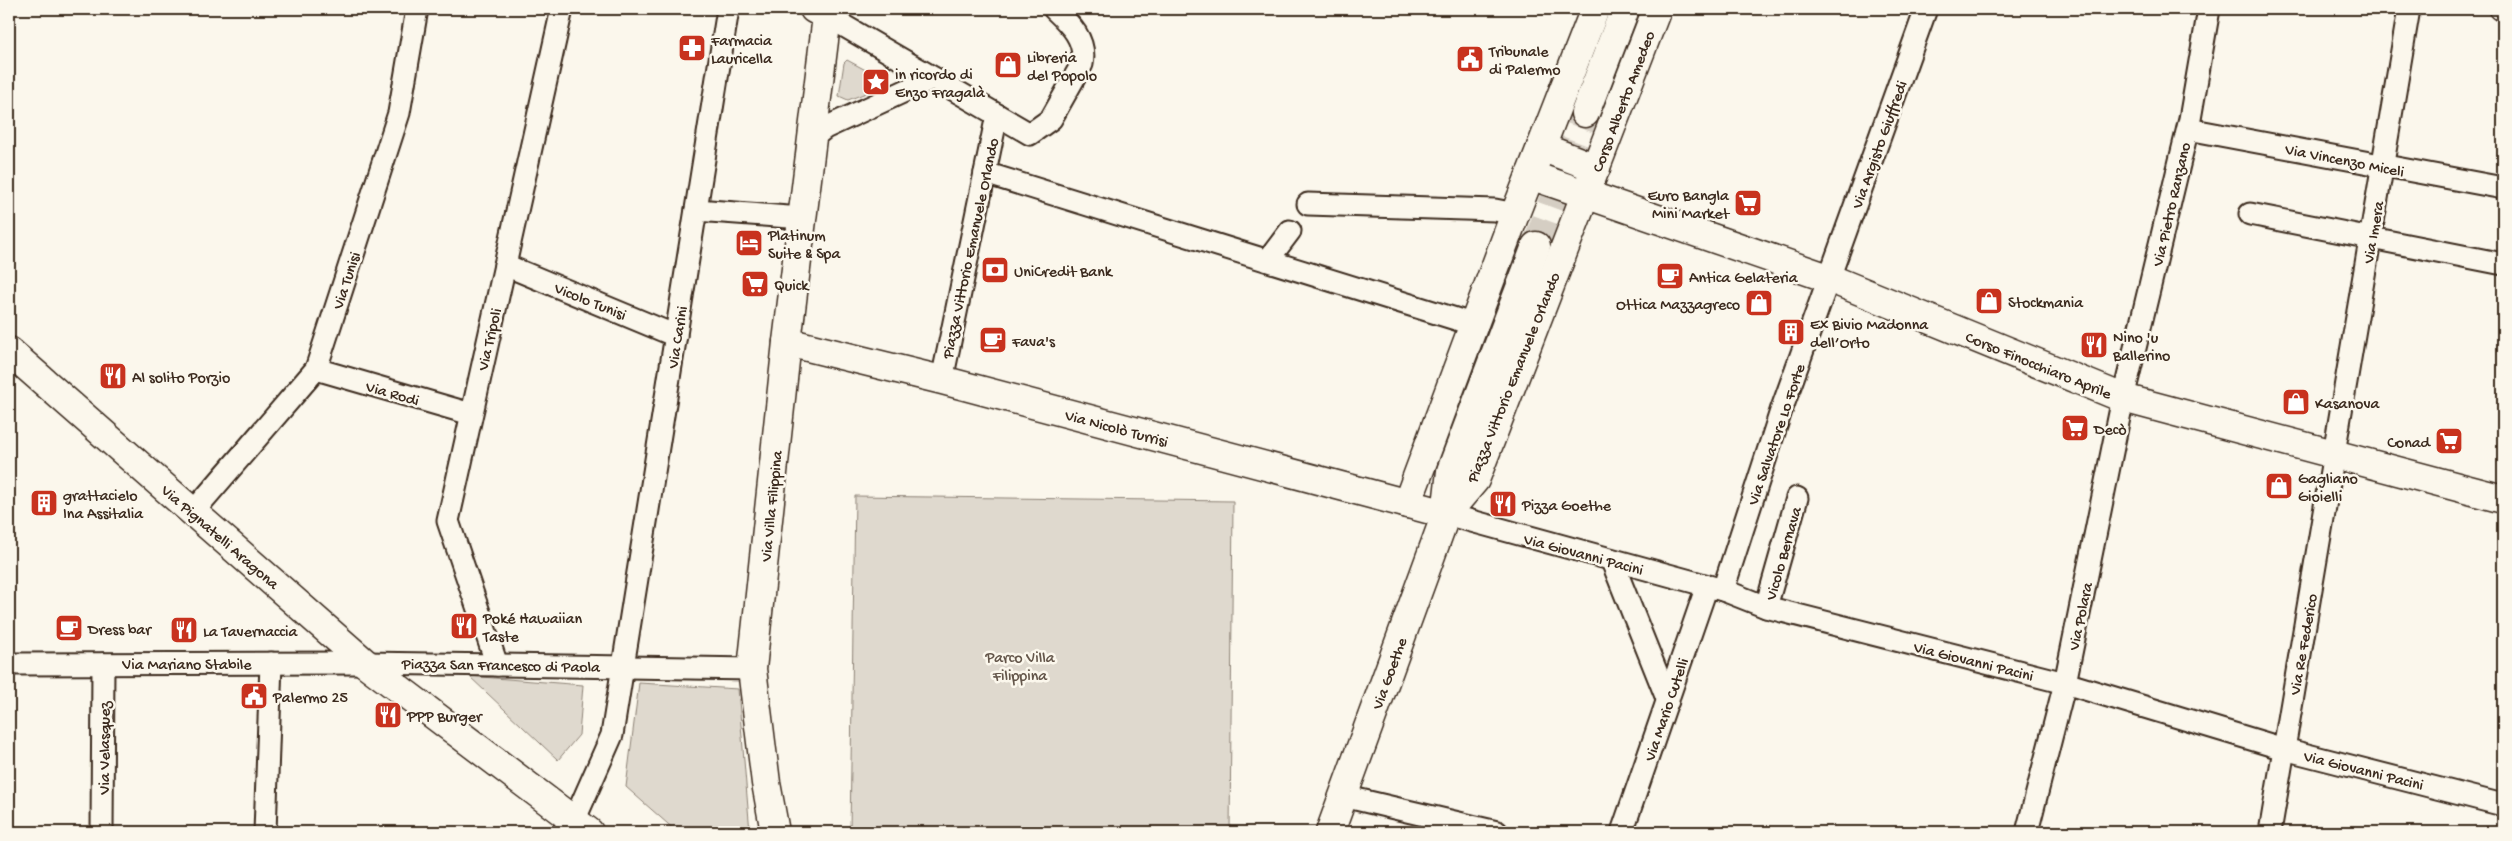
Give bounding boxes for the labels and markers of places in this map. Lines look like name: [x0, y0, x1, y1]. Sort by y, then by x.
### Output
pharmacy icon: Farmacia Lauricella: [677, 33, 707, 63]
place label: Farmacia Lauricella: [710, 33, 773, 70]
public building icon: Tribunale di Palermo: [1455, 44, 1485, 74]
place label: Tribunale di Palermo: [1488, 44, 1560, 81]
shop icon: Libreria del Popolo: [993, 50, 1023, 80]
place label: Libreria del Popolo: [1027, 50, 1097, 87]
place icon: in ricordo di Enzo Fragalà: [861, 67, 891, 97]
place label: in ricordo di Enzo Fragalà: [895, 67, 986, 104]
place label: Euro Bangla Mini Market: [1648, 188, 1730, 225]
supermarket icon: Euro Bangla Mini Market: [1733, 188, 1763, 218]
hotel icon: Platinum Suite & Spa: [734, 228, 764, 258]
place label: Platinum Suite & Spa: [767, 228, 841, 265]
bank icon: UniCredit Bank: [980, 255, 1010, 285]
cafe icon: Antica Gelateria: [1655, 261, 1685, 291]
place label: UniCredit Bank: [1014, 264, 1114, 283]
supermarket icon: Quick: [740, 269, 770, 299]
place label: Antica Gelateria: [1689, 270, 1799, 289]
place label: Quick: [774, 278, 810, 297]
shop icon: Stockmania: [1974, 286, 2004, 316]
shop icon: Ottica Mazzagreco: [1744, 288, 1774, 318]
place label: Stockmania: [2008, 295, 2084, 314]
place label: Ottica Mazzagreco: [1616, 297, 1740, 316]
building icon: Ex Bivio Madonna dell’Orto: [1776, 317, 1806, 347]
place label: Ex Bivio Madonna dell’Orto: [1810, 317, 1929, 354]
cafe icon: Fava's: [978, 325, 1008, 355]
restaurant icon: Nino 'u Ballerino: [2079, 330, 2109, 360]
place label: Nino 'u Ballerino: [2112, 330, 2170, 367]
place label: Fava's: [1011, 334, 1056, 353]
restaurant icon: Al solito Porzio: [98, 361, 128, 391]
place label: Al solito Porzio: [132, 370, 230, 389]
shop icon: Kasanova: [2281, 387, 2311, 417]
place label: Kasanova: [2315, 396, 2380, 415]
supermarket icon: Decò: [2060, 413, 2090, 443]
place label: Decò: [2093, 422, 2126, 441]
supermarket icon: Conad: [2434, 426, 2464, 456]
place label: Conad: [2387, 435, 2432, 454]
shop icon: Gagliano Gioielli: [2264, 471, 2294, 501]
place label: Gagliano Gioielli: [2298, 471, 2358, 508]
building icon: grattacielo Ina Assitalia: [29, 488, 59, 518]
place label: grattacielo Ina Assitalia: [63, 488, 144, 525]
restaurant icon: Pizza Goethe: [1488, 489, 1518, 519]
place label: Pizza Goethe: [1521, 498, 1612, 517]
restaurant icon: Poké Hawaiian Taste: [449, 611, 479, 641]
place label: Poké Hawaiian Taste: [482, 611, 582, 648]
cafe icon: Dress bar: [54, 613, 84, 643]
restaurant icon: La Tavernaccia: [169, 615, 199, 645]
place label: Dress bar: [87, 622, 152, 641]
place label: La Tavernaccia: [203, 624, 298, 643]
public building icon: Palermo 25: [239, 681, 269, 711]
place label: Palermo 25: [272, 690, 348, 709]
restaurant icon: PPP Burger: [373, 700, 403, 730]
place label: PPP Burger: [406, 709, 483, 728]

